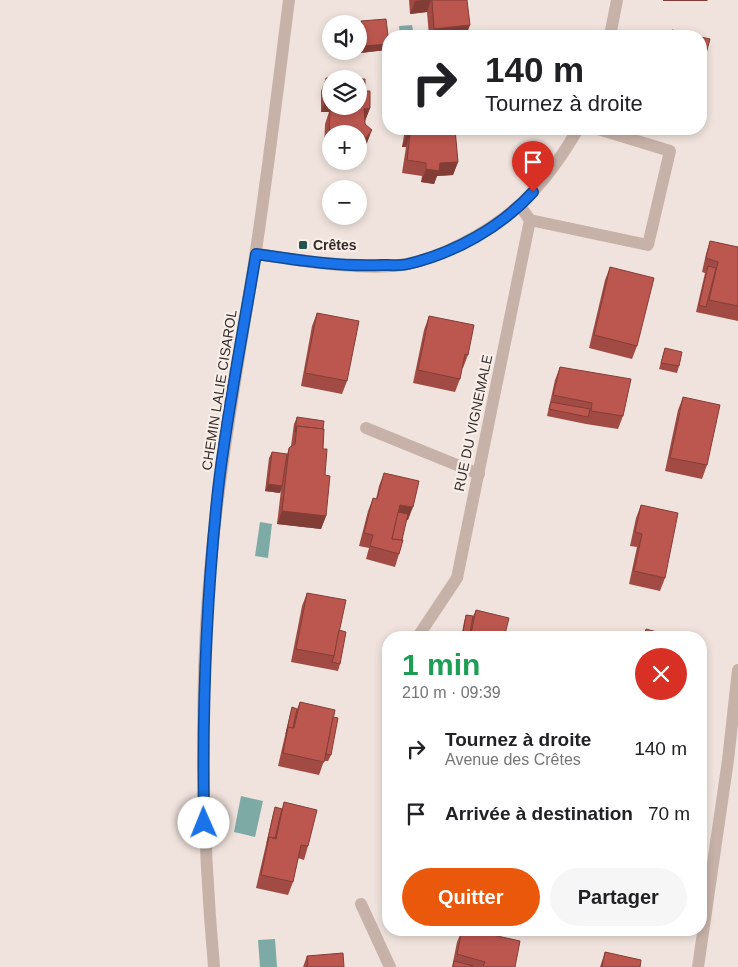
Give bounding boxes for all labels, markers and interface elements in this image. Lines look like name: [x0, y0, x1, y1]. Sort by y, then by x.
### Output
map controls: [322, 15, 367, 225]
button: sound: [322, 15, 367, 60]
icon: right: [402, 50, 467, 115]
text: 140 m: [485, 50, 584, 89]
button: layers: [322, 70, 367, 115]
text: Tournez à droite: [485, 91, 643, 116]
button: +: [322, 125, 367, 170]
pin: [512, 141, 554, 192]
icon: arrive: [519, 148, 547, 176]
button: −: [322, 180, 367, 225]
place label: Crêtes: [313, 237, 357, 253]
marker: Crêtes: [297, 239, 309, 251]
street label: CHEMIN LALIE CISAROL: [198, 308, 240, 472]
street label: RUE DU VIGNEMALE: [451, 353, 495, 493]
text: 1 min: [402, 648, 480, 681]
button: close: [635, 648, 687, 700]
text: 210 m · 09:39: [402, 684, 501, 701]
text: Tournez à droite: [445, 729, 591, 750]
icon: right: [402, 735, 430, 763]
text: 140 m: [634, 738, 687, 759]
text: Avenue des Crêtes: [445, 751, 581, 768]
position arrow: [177, 796, 229, 848]
icon: arrive: [402, 800, 430, 828]
text: Arrivée à destination: [445, 803, 633, 824]
text: 70 m: [648, 803, 690, 824]
button: Quitter: [402, 868, 540, 926]
button: Partager: [550, 868, 687, 926]

